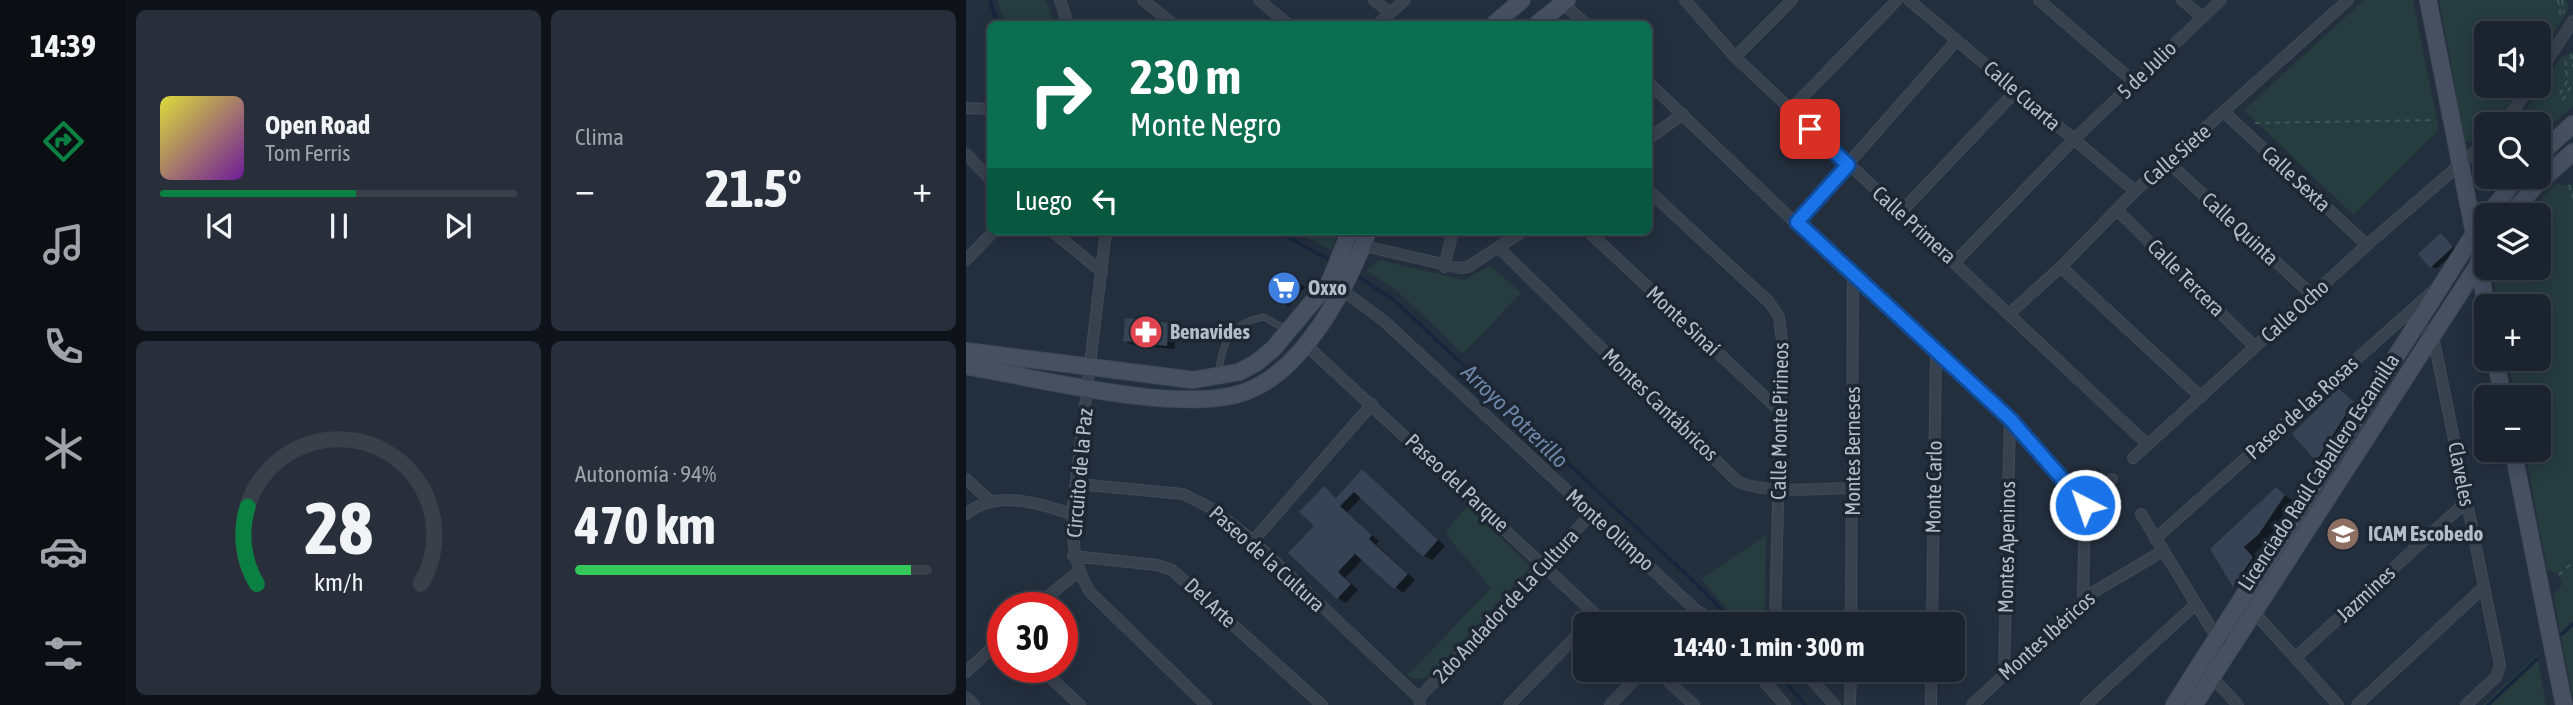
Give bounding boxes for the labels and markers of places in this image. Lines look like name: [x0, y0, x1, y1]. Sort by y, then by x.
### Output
pin: [1780, 99, 1840, 159]
supermarket icon: Oxxo: [1265, 269, 1303, 307]
place label: Oxxo: [1308, 275, 1347, 299]
pharmacy icon: Benavides: [1127, 313, 1165, 351]
place label: Benavides: [1170, 319, 1250, 343]
school or university icon: ICAM Escobedo: [2324, 515, 2362, 553]
place label: ICAM Escobedo: [2368, 521, 2483, 545]

